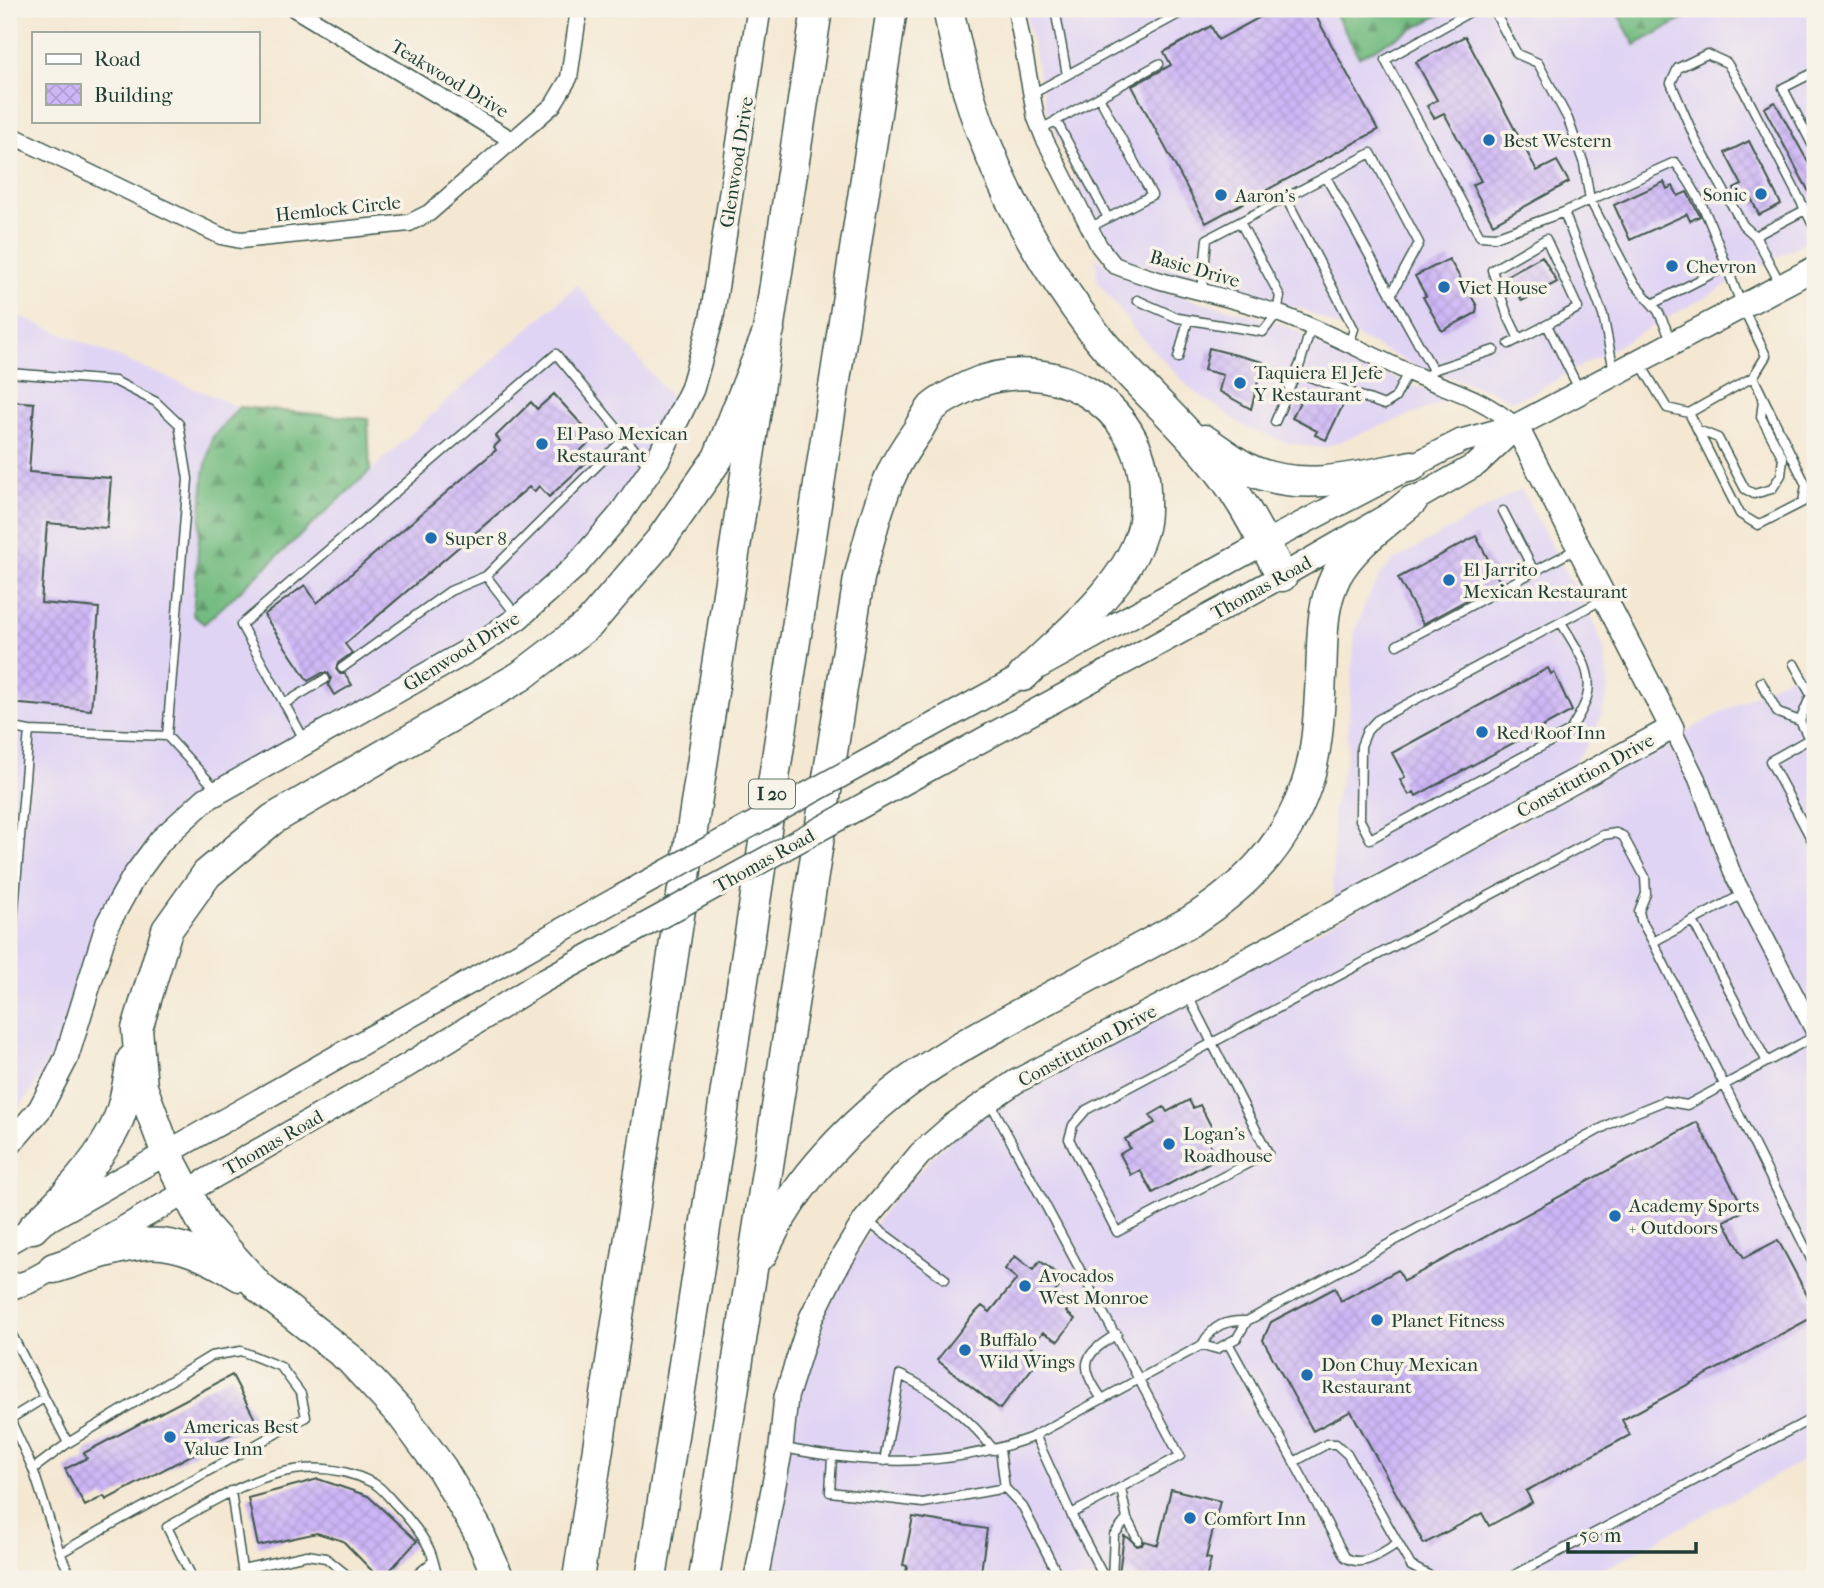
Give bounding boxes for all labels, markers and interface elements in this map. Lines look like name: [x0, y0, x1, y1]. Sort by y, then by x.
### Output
legend: [32, 32, 259, 122]
street label: Teakwood Drive: [387, 35, 512, 123]
text: Road: [94, 47, 141, 71]
text: Building: [94, 83, 173, 107]
street label: Glenwood Drive: [716, 95, 758, 229]
place label: Best Western: [1503, 130, 1612, 152]
marker: Best Western: [1481, 132, 1497, 148]
place label: Sonic: [1703, 184, 1747, 206]
place label: Aaron's: [1234, 185, 1295, 207]
marker: Sonic: [1753, 186, 1769, 202]
marker: Aaron's: [1213, 187, 1229, 203]
street label: Hemlock Circle: [274, 191, 402, 227]
street label: Basic Drive: [1147, 246, 1242, 292]
place label: Chevron: [1686, 256, 1757, 278]
marker: Chevron: [1664, 258, 1680, 274]
place label: Viet House: [1457, 277, 1547, 299]
marker: Viet House: [1436, 279, 1452, 295]
place label: Taquiera El Jefe Y Restaurant: [1253, 362, 1383, 406]
marker: Taquiera El Jefe Y Restaurant: [1232, 375, 1248, 391]
place label: El Paso Mexican Restaurant: [556, 423, 688, 467]
marker: El Paso Mexican Restaurant: [534, 436, 550, 452]
place label: Super 8: [445, 528, 507, 550]
marker: Super 8: [423, 530, 439, 546]
street label: Thomas Road: [1207, 551, 1316, 624]
place label: El Jarrito Mexican Restaurant: [1463, 559, 1628, 603]
marker: El Jarrito Mexican Restaurant: [1441, 572, 1457, 588]
street label: Glenwood Drive: [400, 607, 524, 696]
place label: Red Roof Inn: [1496, 722, 1606, 744]
marker: Red Roof Inn: [1474, 724, 1490, 740]
street label: Constitution Drive: [1513, 729, 1658, 823]
road number: I 20: [749, 780, 795, 808]
street label: Thomas Road: [710, 824, 819, 897]
street label: Constitution Drive: [1015, 1000, 1160, 1092]
street label: Thomas Road: [220, 1105, 328, 1180]
place label: Logan's Roadhouse: [1183, 1123, 1273, 1167]
marker: Logan's Roadhouse: [1161, 1136, 1177, 1152]
place label: Academy Sports + Outdoors: [1628, 1195, 1759, 1239]
marker: Academy Sports + Outdoors: [1607, 1208, 1623, 1224]
place label: Avocados West Monroe: [1038, 1265, 1148, 1309]
marker: Avocados West Monroe: [1017, 1278, 1033, 1294]
place label: Planet Fitness: [1391, 1310, 1505, 1332]
marker: Planet Fitness: [1369, 1312, 1385, 1328]
place label: Buffalo Wild Wings: [978, 1329, 1075, 1373]
marker: Buffalo Wild Wings: [957, 1342, 973, 1358]
place label: Don Chuy Mexican Restaurant: [1321, 1354, 1478, 1398]
marker: Don Chuy Mexican Restaurant: [1299, 1367, 1315, 1383]
place label: Americas Best Value Inn: [183, 1416, 299, 1460]
marker: Americas Best Value Inn: [162, 1429, 178, 1445]
place label: Comfort Inn: [1204, 1508, 1306, 1530]
marker: Comfort Inn: [1182, 1510, 1198, 1526]
scale bar: [1568, 1511, 1696, 1555]
text: 50 m: [1579, 1523, 1622, 1547]

